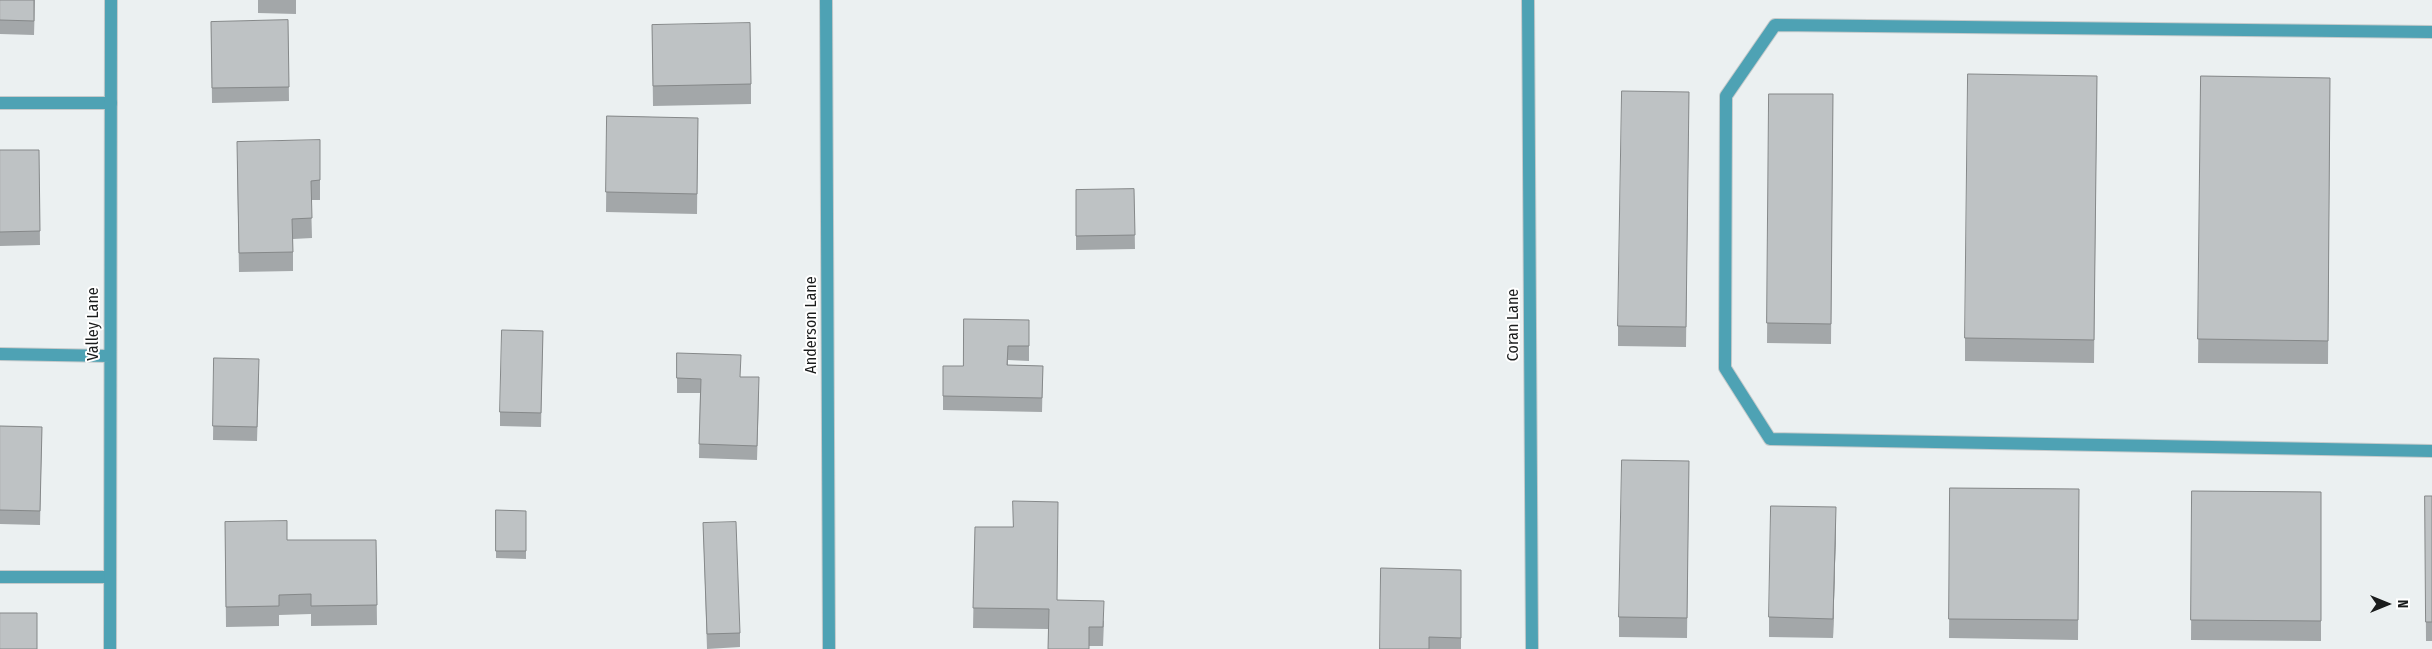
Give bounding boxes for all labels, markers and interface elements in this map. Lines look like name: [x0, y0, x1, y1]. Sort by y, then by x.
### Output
street label: Anderson Lane: [802, 276, 822, 374]
street label: Valley Lane: [84, 287, 104, 361]
street label: Coran Lane: [1504, 289, 1524, 361]
north arrow: [2362, 579, 2412, 629]
text: N: [2394, 600, 2411, 608]

